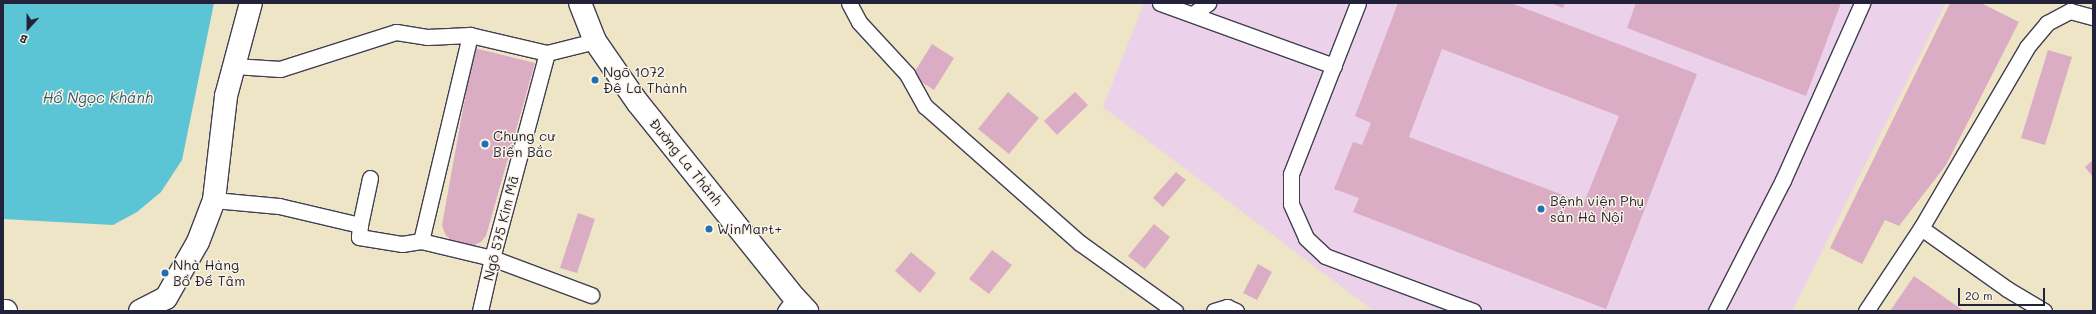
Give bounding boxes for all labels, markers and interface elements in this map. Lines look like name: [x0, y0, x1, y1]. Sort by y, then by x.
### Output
north arrow: [8, 8, 48, 48]
text: B: [17, 31, 30, 48]
place label: Ngõ 1072 Đê La Thành: [603, 64, 687, 96]
marker: Ngõ 1072 Đê La Thành: [590, 75, 600, 85]
water label: Hồ Ngọc Khánh: [43, 89, 153, 107]
street label: Đường La Thành: [646, 115, 726, 209]
place label: Chung cư Biển Bắc: [493, 128, 555, 160]
marker: Chung cư Biển Bắc: [480, 139, 490, 149]
street label: Ngõ 575 Kim Mã: [480, 174, 522, 282]
place label: Bệnh viện Phụ sản Hà Nội: [1550, 193, 1644, 226]
marker: Bệnh viện Phụ sản Hà Nội: [1535, 203, 1547, 215]
place label: WinMart+: [717, 221, 782, 237]
marker: WinMart+: [704, 224, 714, 234]
place label: Nhà Hàng Bồ Đề Tâm: [173, 257, 245, 290]
marker: Nhà Hàng Bồ Đề Tâm: [160, 268, 170, 278]
scale bar: [1960, 280, 2047, 306]
text: 20 m: [1965, 287, 1993, 303]

